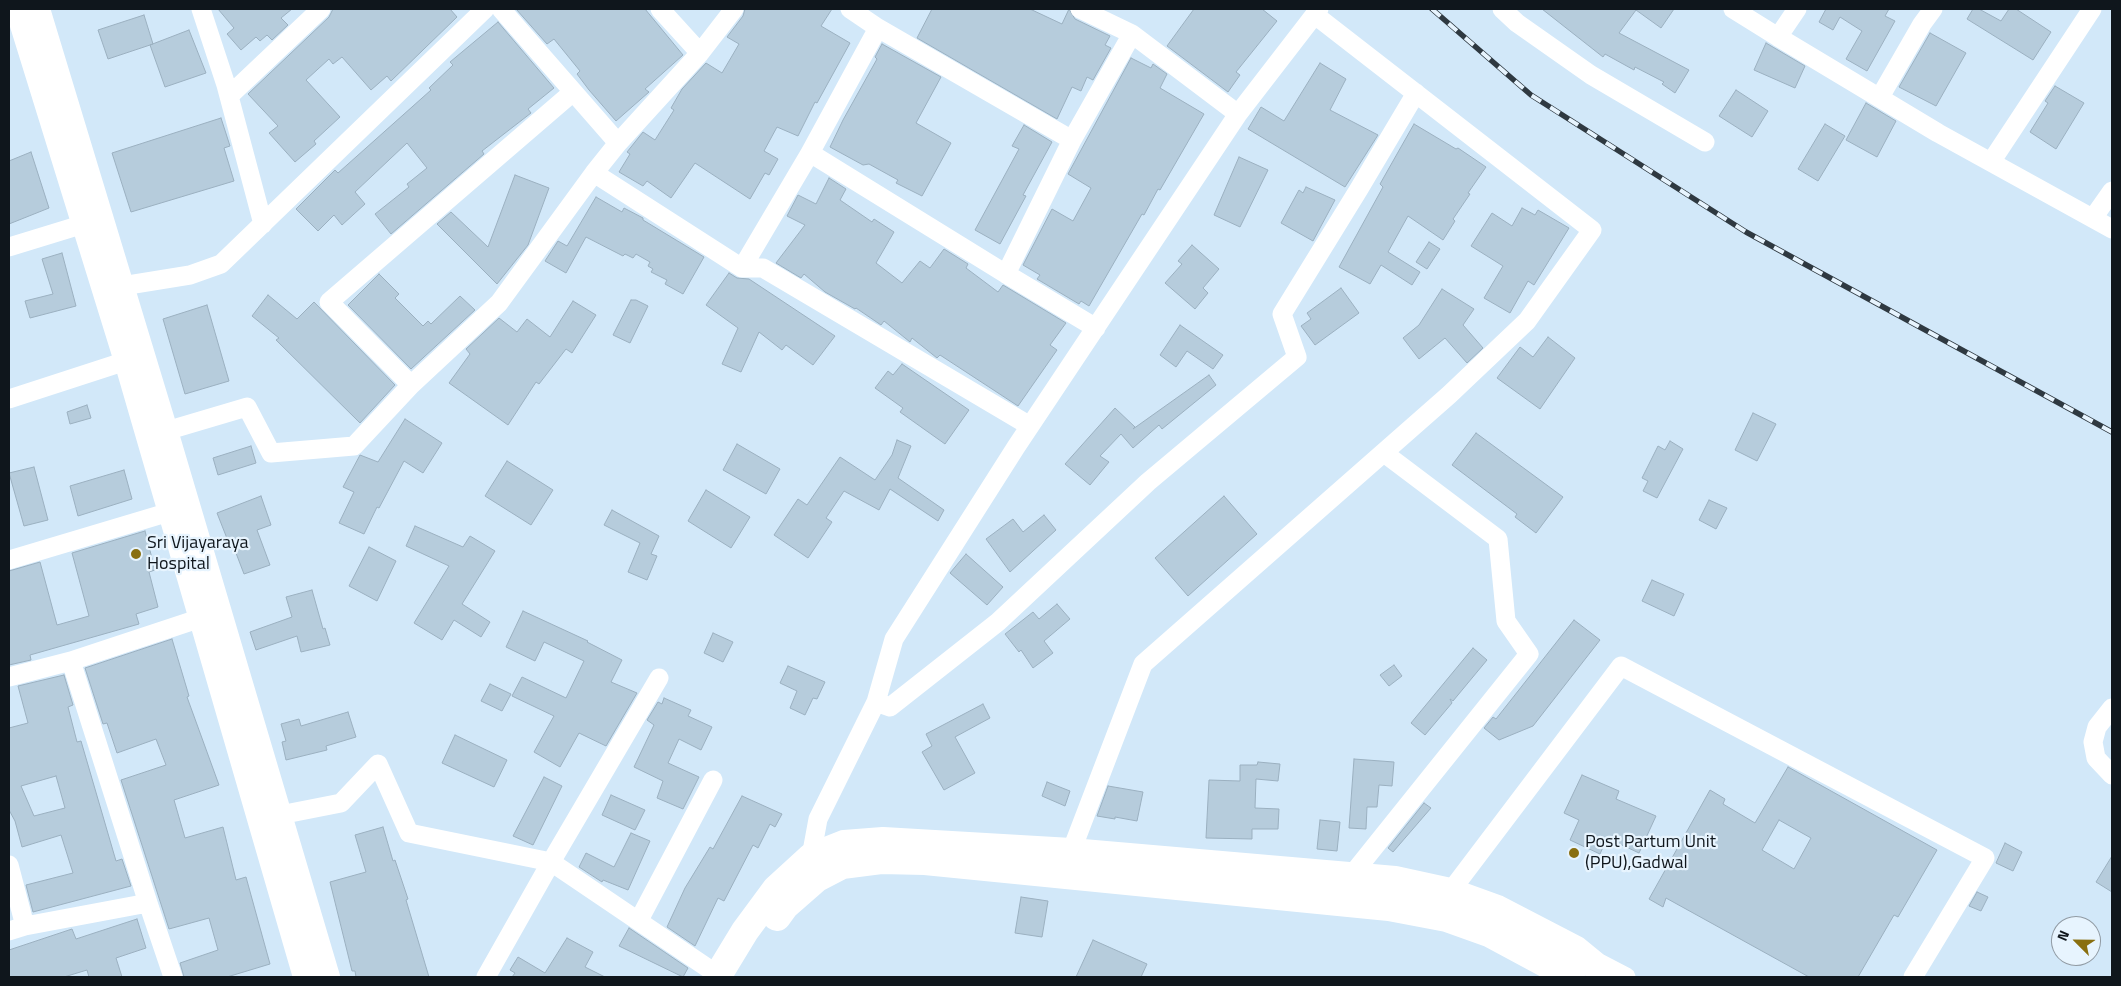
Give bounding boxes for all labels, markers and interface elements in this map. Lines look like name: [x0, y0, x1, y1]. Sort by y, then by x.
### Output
place label: Sri Vijayaraya Hospital: [147, 533, 248, 576]
marker: Sri Vijayaraya Hospital: [129, 547, 143, 561]
place label: Post Partum Unit (PPU),Gadwal: [1585, 832, 1716, 874]
marker: Post Partum Unit (PPU),Gadwal: [1567, 846, 1581, 860]
north arrow: [2051, 916, 2101, 966]
text: N: [2051, 927, 2074, 944]

